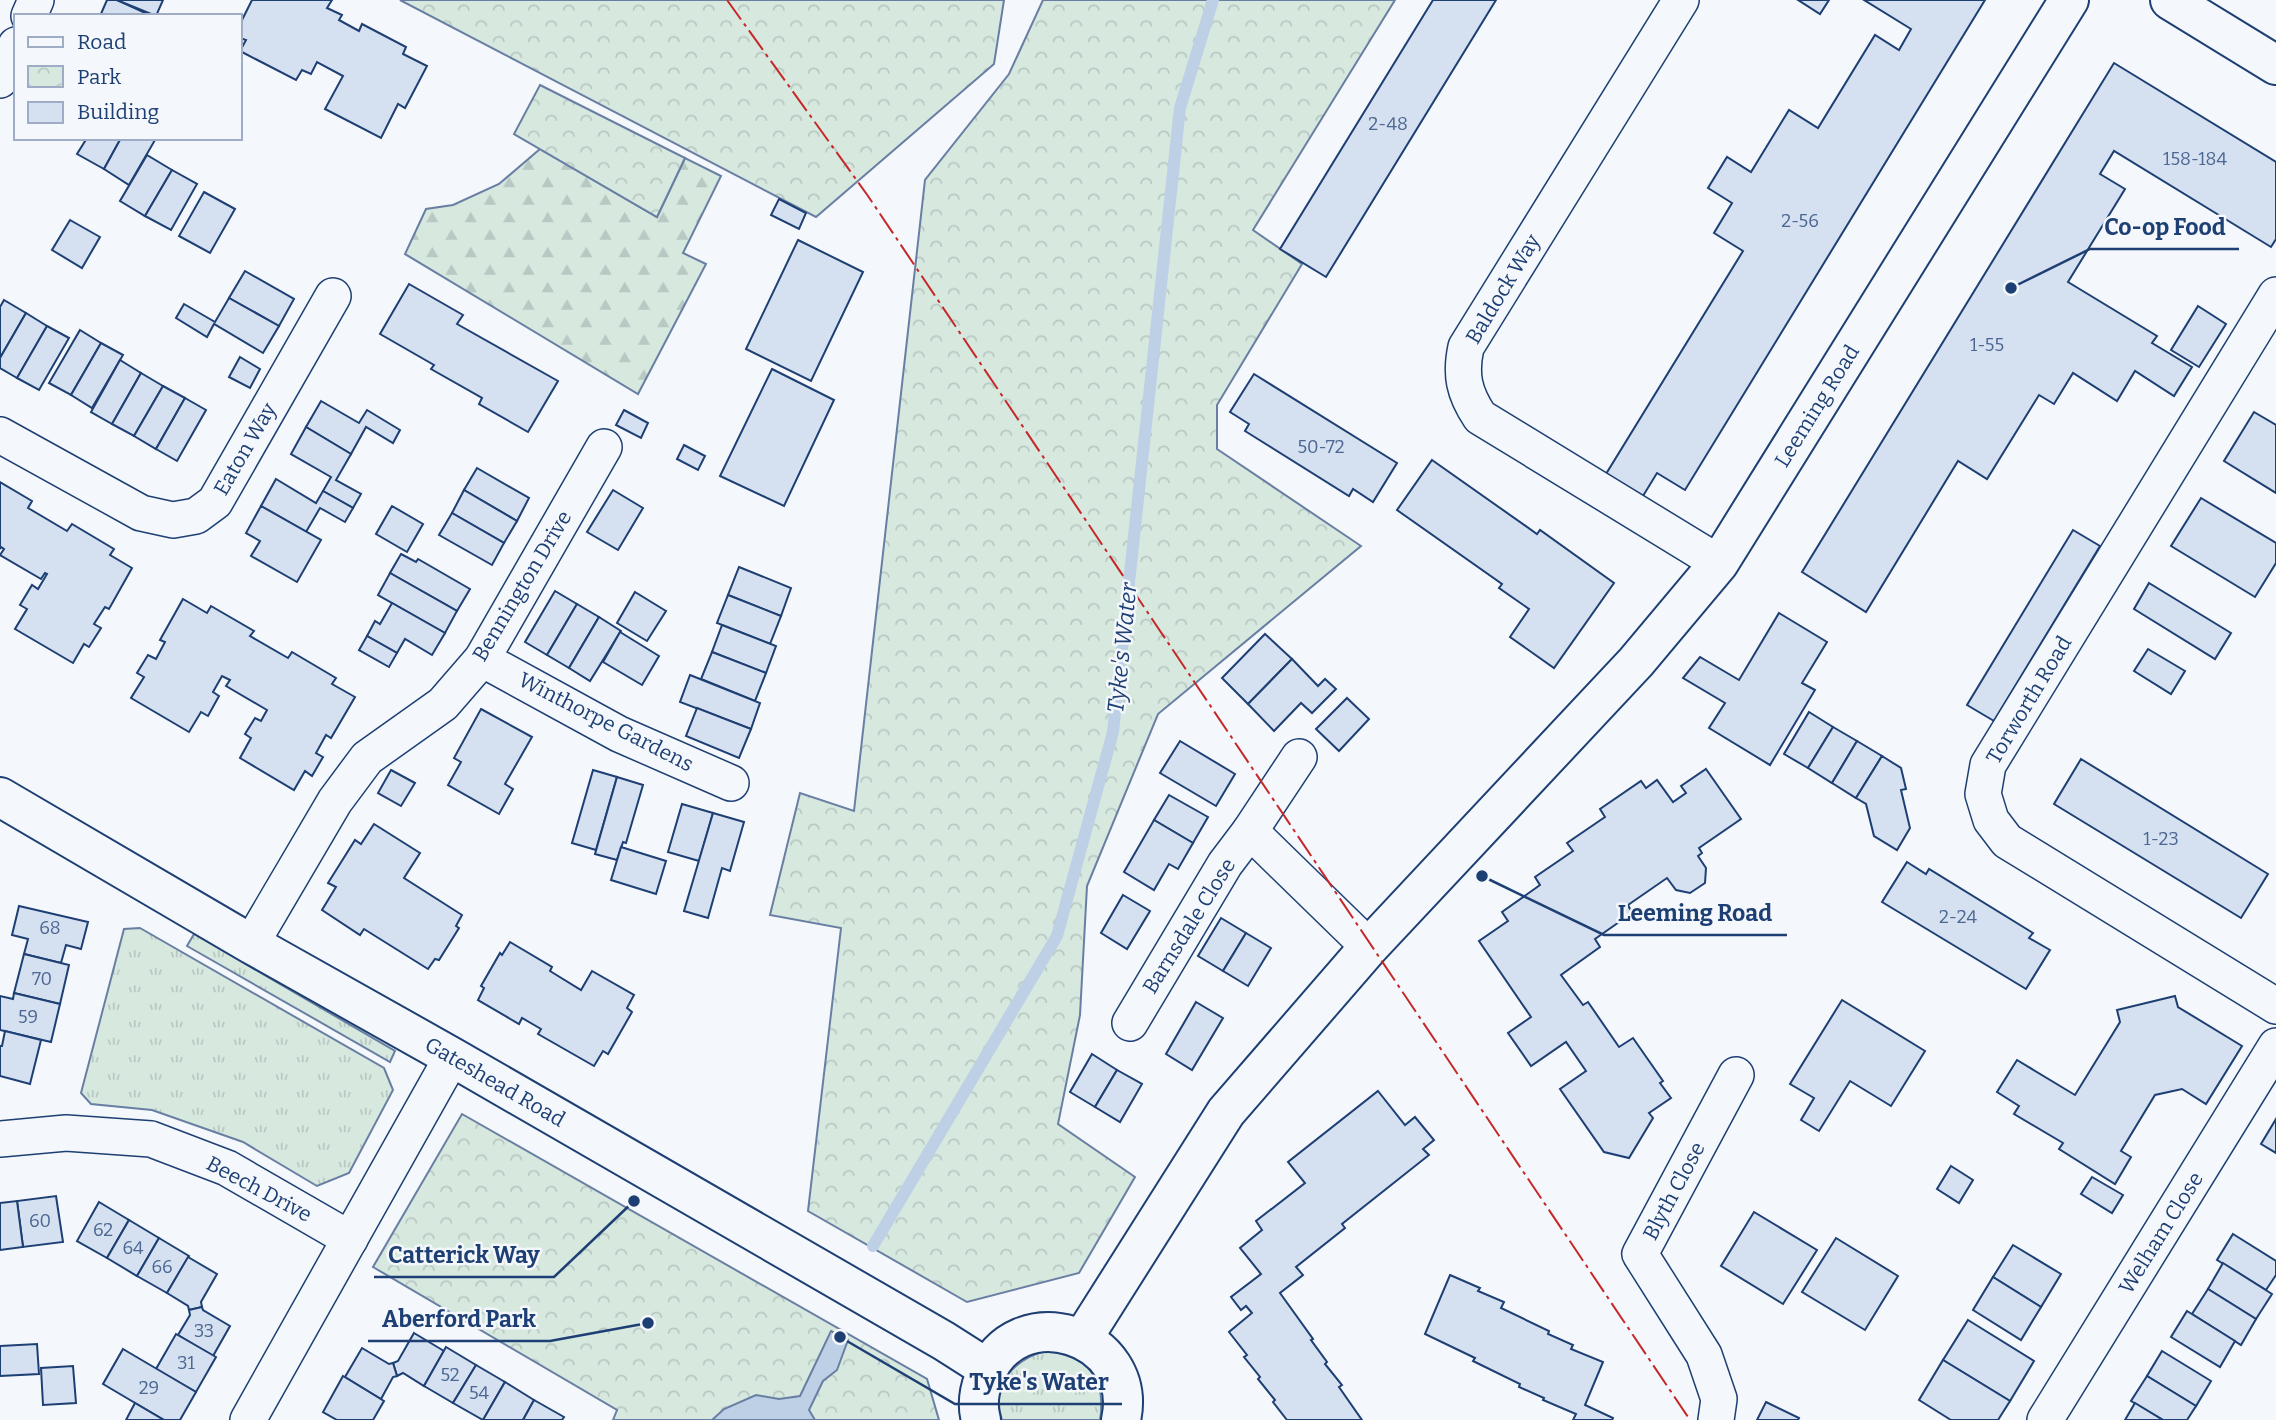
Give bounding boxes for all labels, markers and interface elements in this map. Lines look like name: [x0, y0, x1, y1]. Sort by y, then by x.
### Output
legend: [14, 14, 242, 140]
text: Road: [77, 29, 126, 55]
text: Park: [77, 64, 121, 90]
text: Building: [77, 99, 160, 125]
house number: 2-48: [1368, 113, 1408, 135]
house number: 158-184: [2163, 148, 2227, 170]
callout: Co-op Food: [2090, 205, 2239, 249]
house number: 2-56: [1781, 210, 1819, 232]
text: Co-op Food: [2104, 213, 2226, 241]
street label: Baldock Way: [1460, 229, 1546, 349]
house number: 1-55: [1970, 334, 2004, 356]
street label: Leeming Road: [1769, 340, 1865, 472]
street label: Eaton Way: [208, 397, 282, 500]
house number: 50-72: [1297, 436, 1345, 458]
street label: Bennington Drive: [467, 506, 577, 666]
water label: Tyke's Water: [1101, 580, 1143, 714]
street label: Torworth Road: [1981, 631, 2077, 769]
street label: Winthorpe Gardens: [514, 667, 698, 777]
house number: 1-23: [2143, 828, 2179, 850]
street label: Barnsdale Close: [1137, 853, 1241, 999]
callout: Leeming Road: [1604, 891, 1787, 935]
text: Leeming Road: [1618, 899, 1772, 927]
house number: 2-24: [1939, 906, 1978, 928]
house number: 68: [39, 917, 61, 939]
house number: 70: [32, 968, 52, 990]
house number: 59: [18, 1006, 38, 1028]
street label: Gateshead Road: [420, 1031, 570, 1133]
street label: Blyth Close: [1637, 1137, 1711, 1245]
street label: Beech Drive: [202, 1150, 316, 1228]
street label: Welham Close: [2113, 1167, 2209, 1299]
house number: 60: [29, 1210, 51, 1232]
house number: 62: [93, 1219, 113, 1241]
callout: Catterick Way: [374, 1233, 554, 1277]
house number: 64: [122, 1237, 144, 1259]
text: Catterick Way: [388, 1241, 540, 1269]
house number: 66: [151, 1256, 173, 1278]
callout: Aberford Park: [368, 1297, 550, 1341]
text: Aberford Park: [382, 1305, 536, 1333]
house number: 33: [194, 1320, 214, 1342]
house number: 31: [177, 1352, 195, 1374]
callout: Tyke's Water: [955, 1360, 1122, 1404]
house number: 52: [440, 1364, 460, 1386]
text: Tyke's Water: [969, 1368, 1109, 1396]
house number: 29: [139, 1377, 159, 1399]
house number: 54: [469, 1382, 490, 1404]

